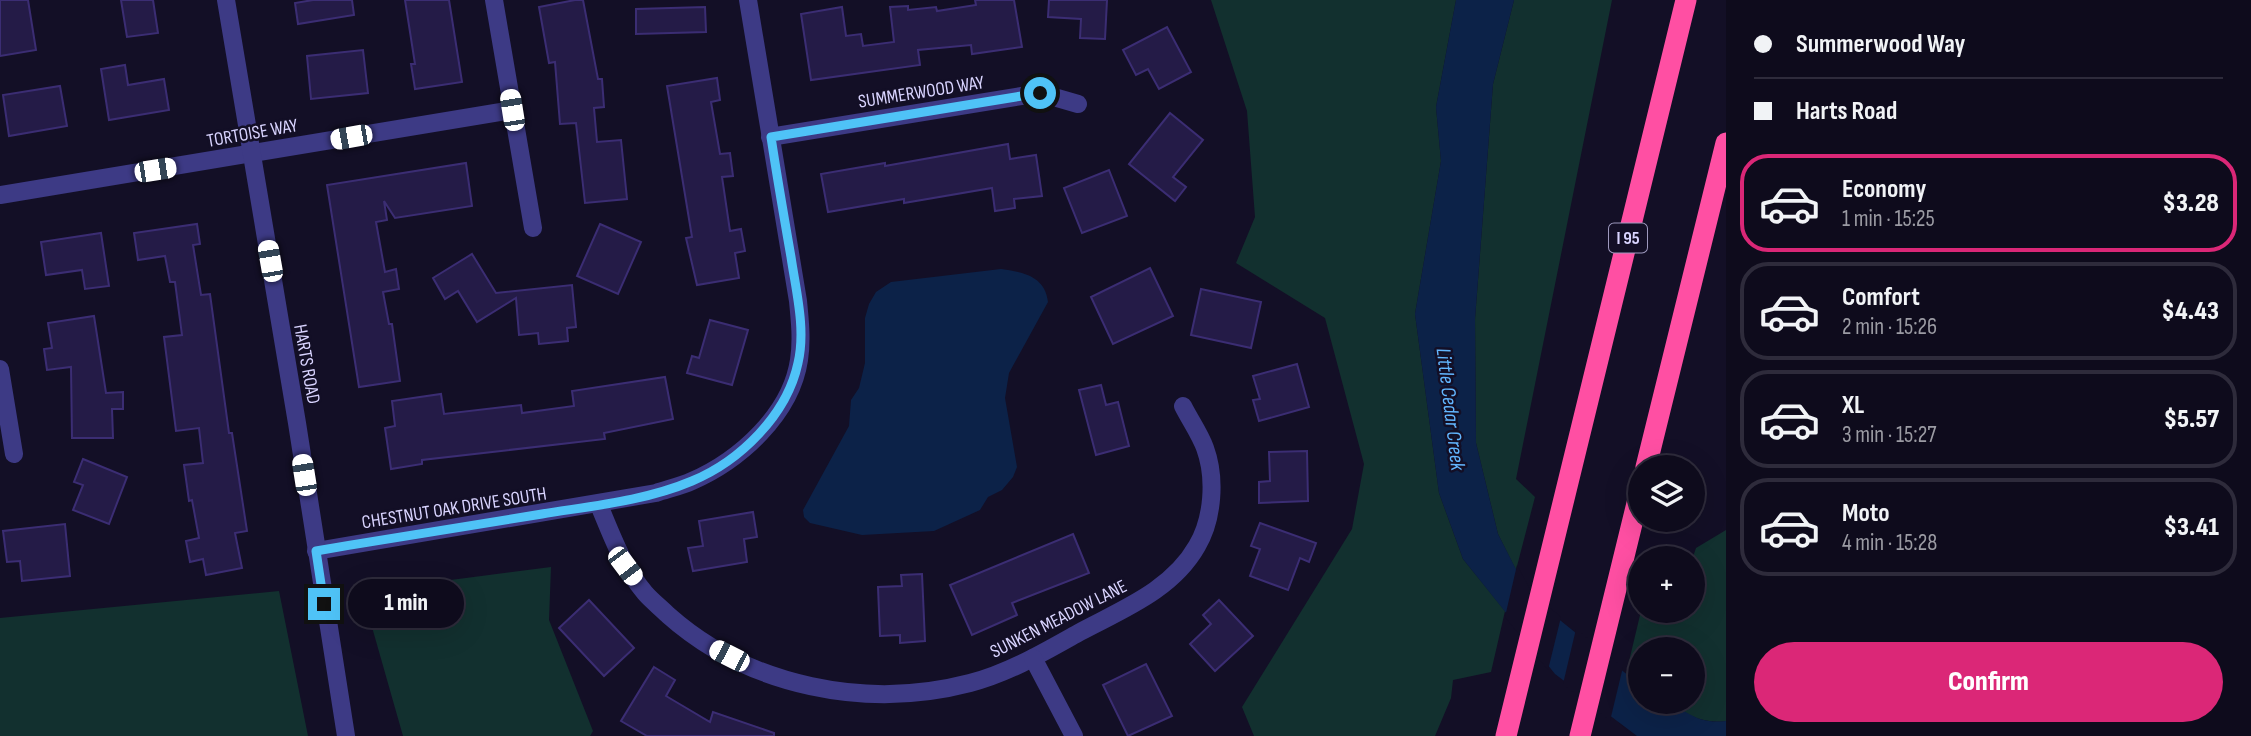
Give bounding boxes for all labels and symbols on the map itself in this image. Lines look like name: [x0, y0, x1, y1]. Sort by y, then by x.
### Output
street label: SUMMERWOOD WAY: [857, 71, 986, 114]
route start: [1024, 77, 1056, 109]
car: [499, 88, 526, 132]
street label: TORTOISE WAY: [205, 114, 300, 153]
car: [329, 123, 374, 151]
car: [133, 156, 178, 184]
road number: I 95: [1609, 224, 1647, 252]
car: [257, 238, 284, 284]
street label: HARTS ROAD: [288, 323, 325, 406]
water label: Little Cedar Creek: [1431, 346, 1471, 473]
car: [291, 453, 318, 497]
street label: CHESTNUT OAK DRIVE SOUTH: [360, 483, 548, 534]
car: [604, 543, 647, 589]
street label: SUNKEN MEADOW LANE: [987, 575, 1131, 664]
callout: 1 min: [348, 580, 464, 628]
route end: [308, 588, 340, 620]
car: [706, 637, 753, 675]

